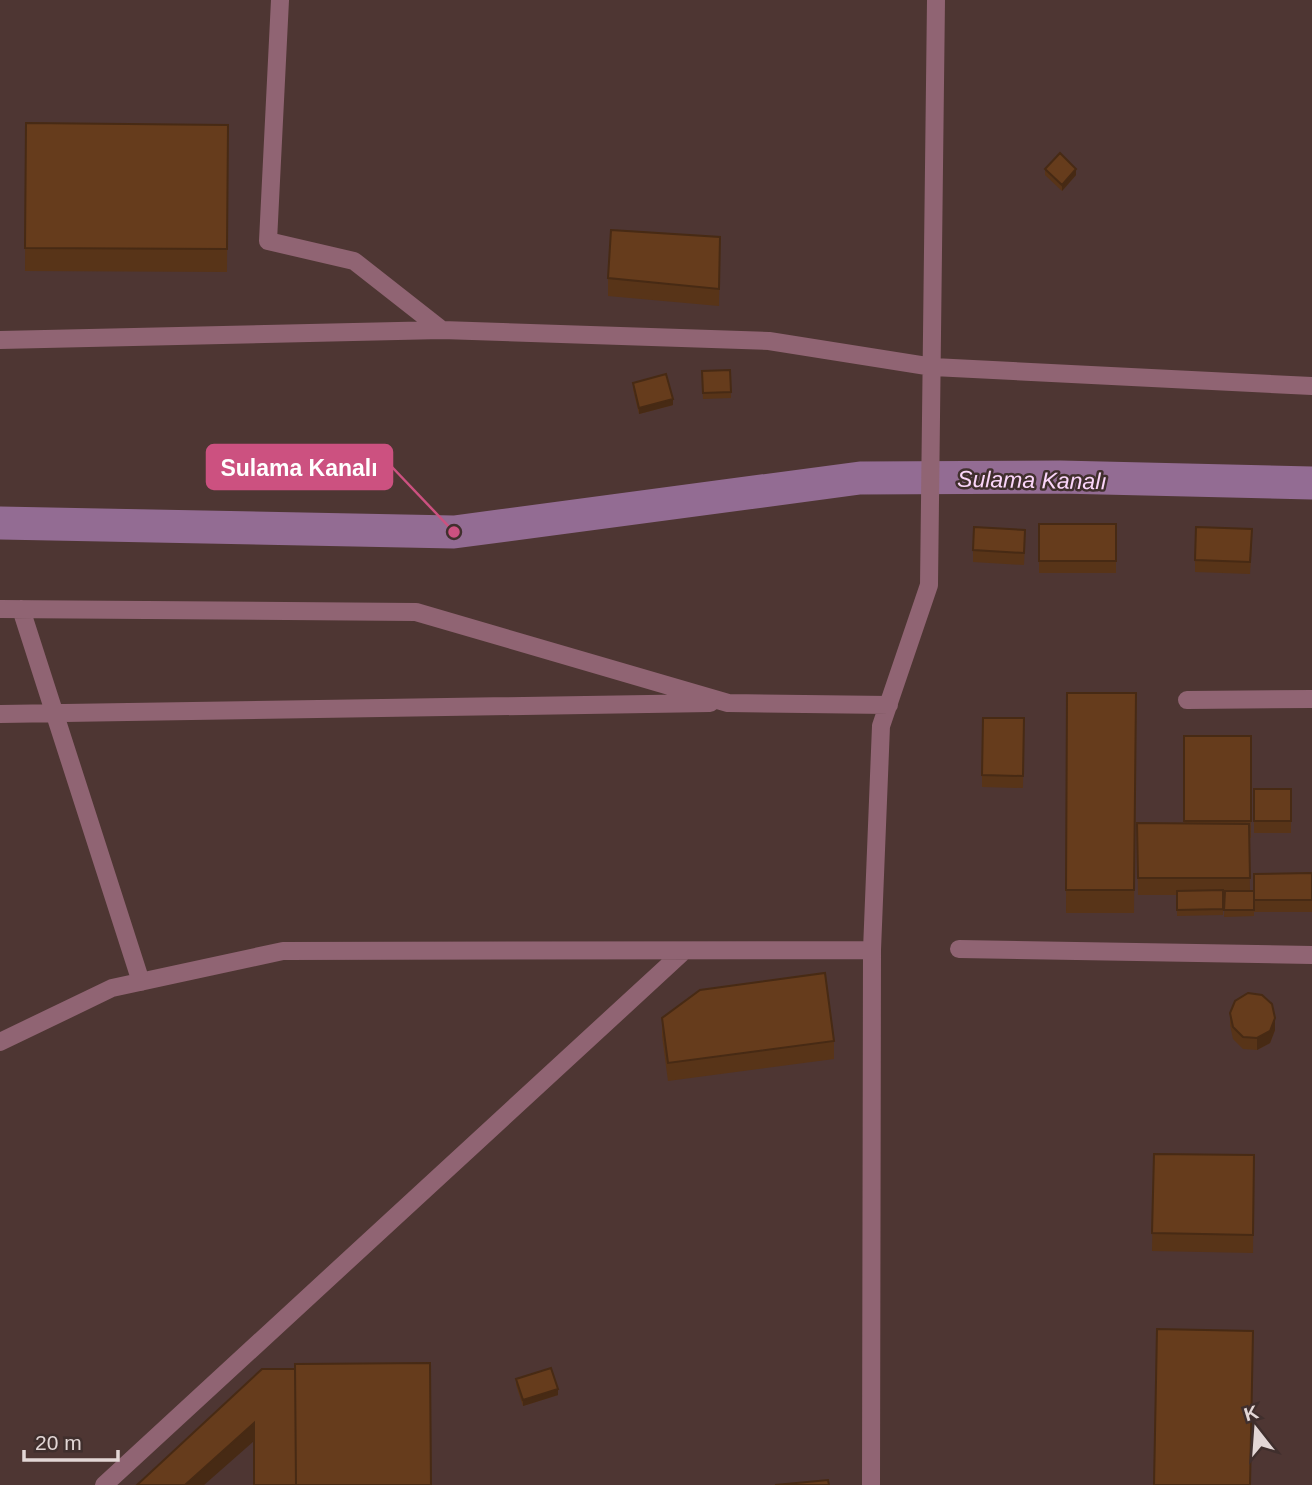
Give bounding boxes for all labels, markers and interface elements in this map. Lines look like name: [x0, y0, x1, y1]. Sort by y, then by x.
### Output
callout: Sulama Kanalı: [207, 445, 392, 489]
text: Sulama Kanalı: [220, 455, 378, 481]
water label: Sulama Kanalı: [957, 466, 1107, 494]
north arrow: [1221, 1394, 1291, 1464]
text: K: [1242, 1401, 1261, 1425]
scale bar: [24, 1418, 119, 1462]
text: 20 m: [35, 1431, 82, 1454]

